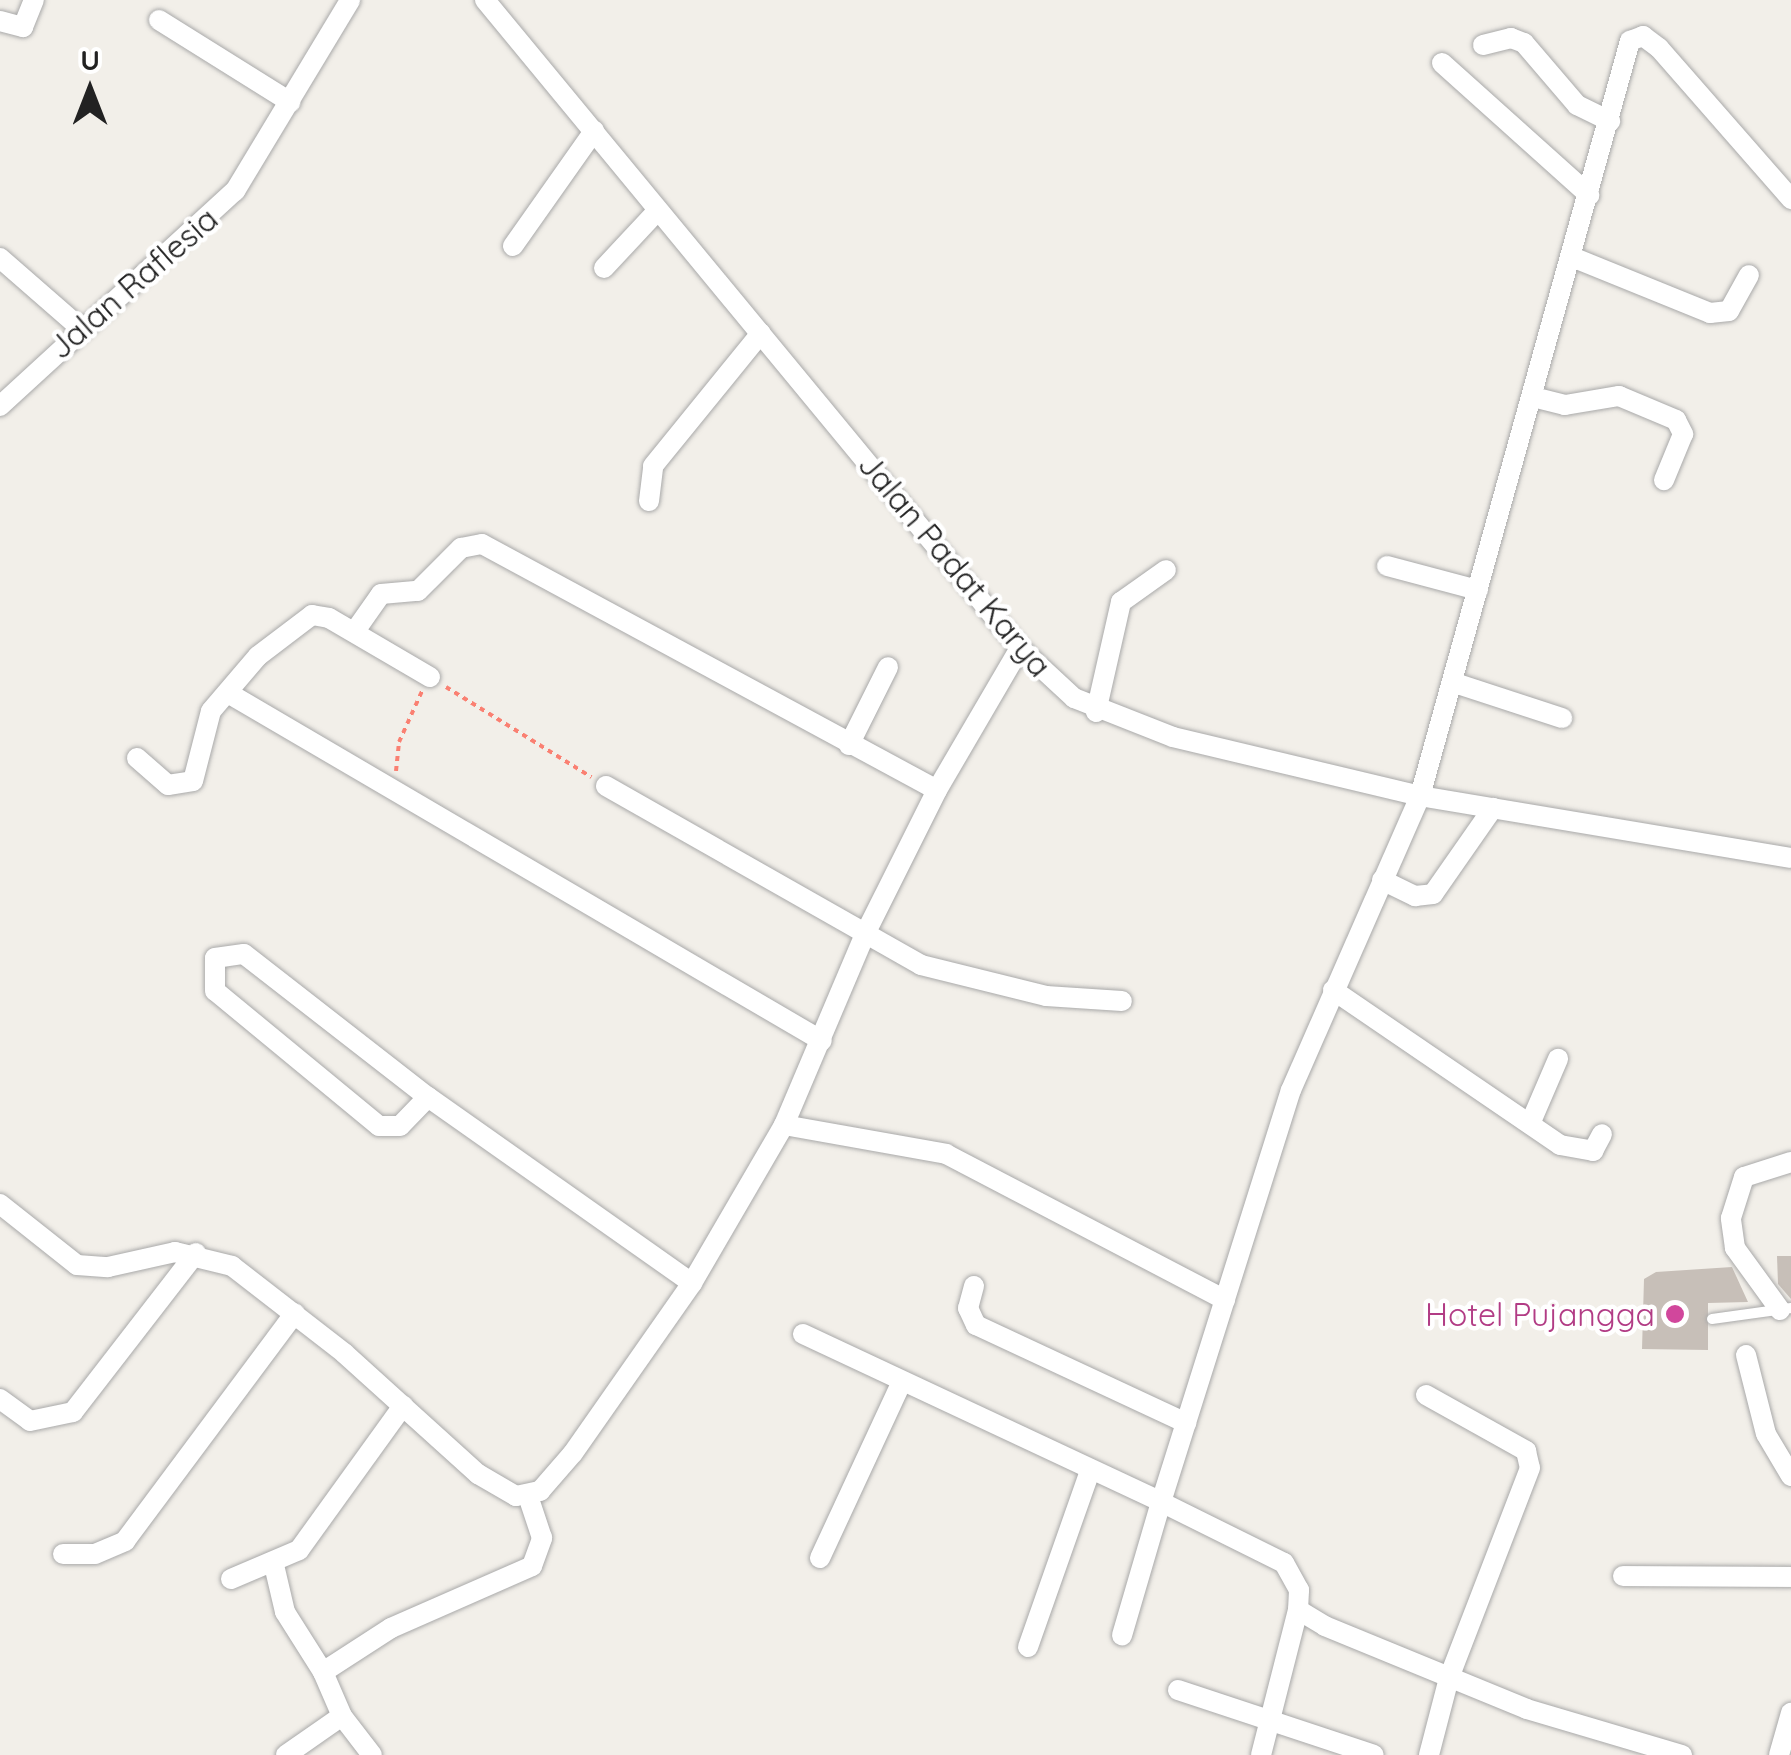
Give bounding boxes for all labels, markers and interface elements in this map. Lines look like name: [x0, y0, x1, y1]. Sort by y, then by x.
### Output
north arrow: [40, 40, 140, 140]
text: U: [80, 42, 100, 77]
street label: Jalan Raflesia: [41, 199, 225, 367]
street label: Jalan Padat Karya: [851, 446, 1059, 684]
place label: Hotel Pujangga: [1425, 1295, 1655, 1333]
marker: Hotel Pujangga: [1664, 1303, 1686, 1325]

